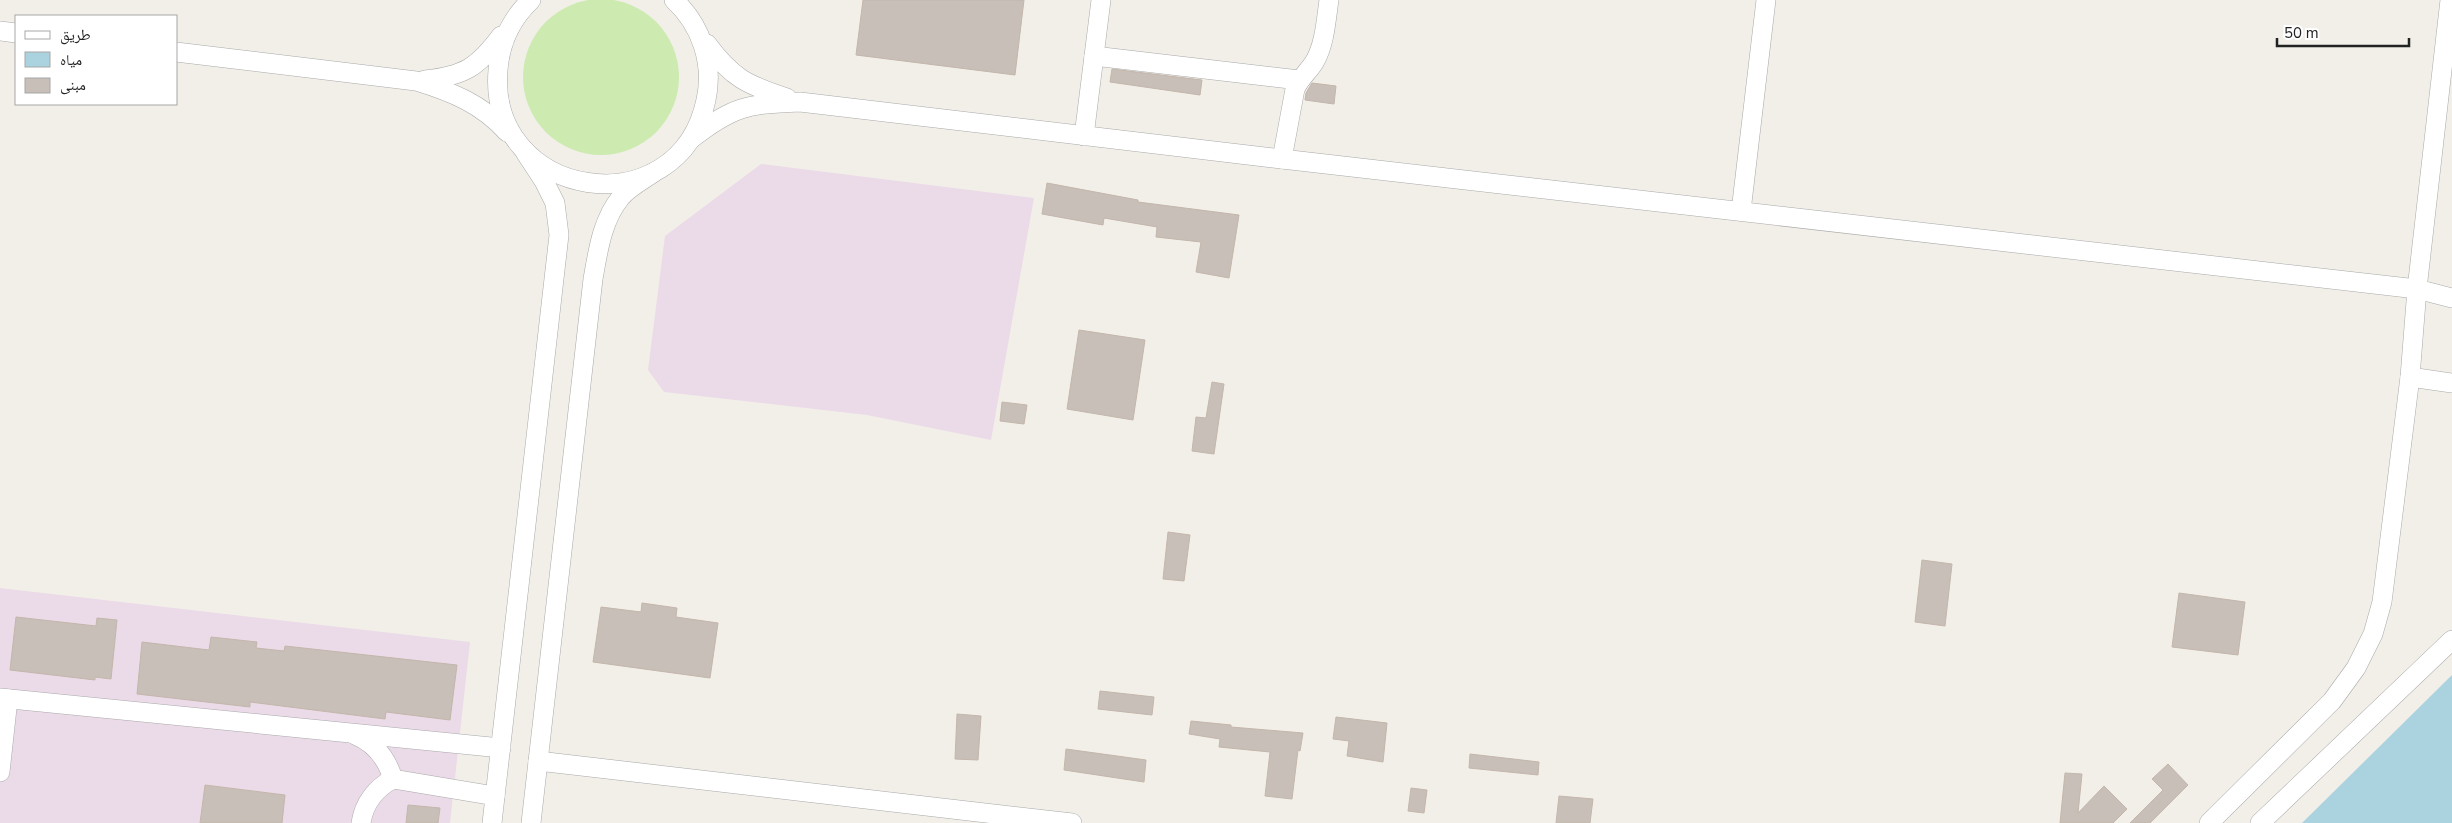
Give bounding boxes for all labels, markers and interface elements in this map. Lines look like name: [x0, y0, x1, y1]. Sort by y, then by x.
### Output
legend: [15, 15, 178, 105]
scale bar: [2277, 15, 2410, 47]
text: 50 m: [2284, 23, 2319, 43]
text: طريق: [60, 25, 91, 45]
text: مياه: [60, 50, 82, 70]
text: مبنى: [60, 75, 86, 95]

